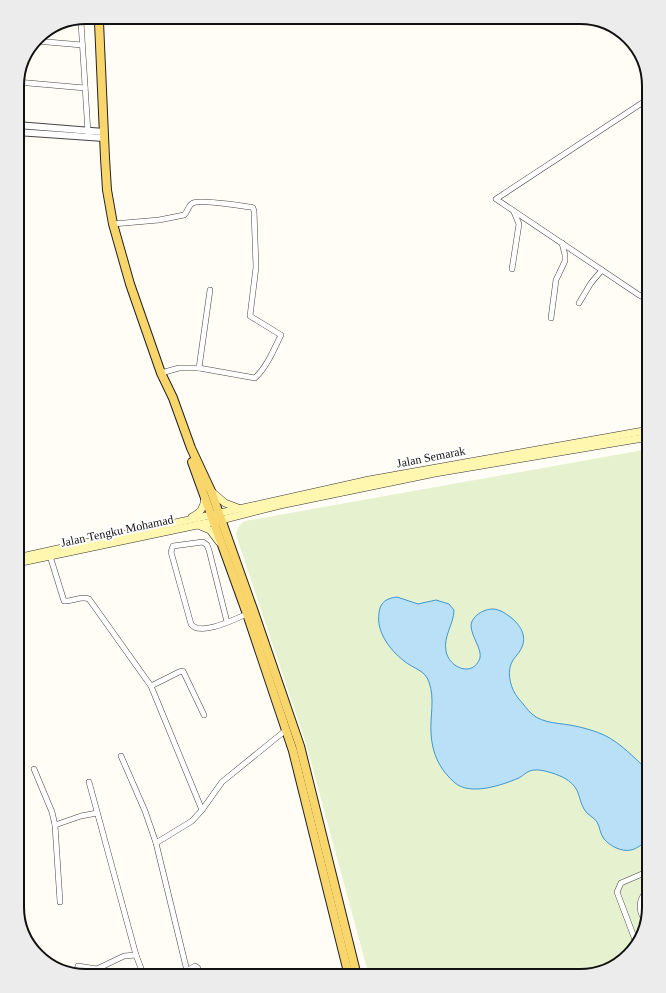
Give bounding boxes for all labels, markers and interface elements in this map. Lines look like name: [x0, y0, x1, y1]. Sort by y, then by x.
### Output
street label: Jalan Semarak: [395, 443, 467, 471]
street label: Jalan Tengku Mohamad: [59, 512, 175, 550]

